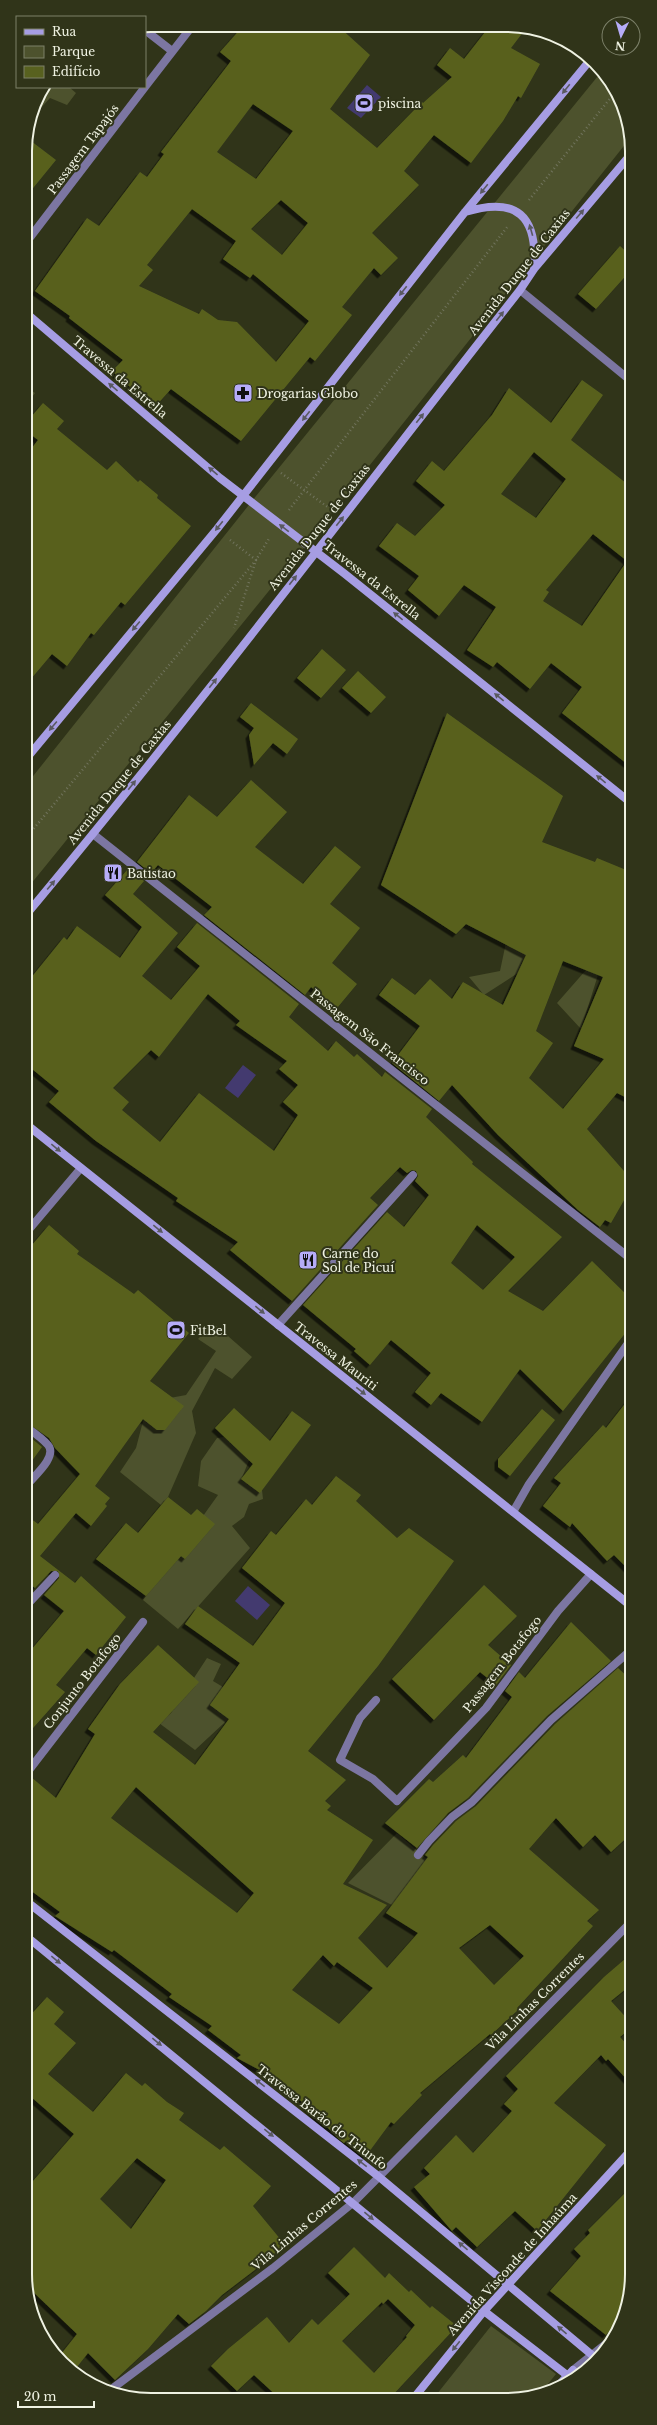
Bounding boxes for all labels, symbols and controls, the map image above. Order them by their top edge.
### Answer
legend [16,16,146,88]
north arrow [601,16,641,56]
text: Rua [52,24,76,39]
text: N [614,38,626,53]
text: Parque [52,44,95,59]
text: Edifício [52,64,100,79]
one-way arrow [562,83,571,94]
sports icon: piscina [353,92,375,114]
place label: piscina [378,96,421,111]
street label: Passagem Tapajós [44,101,122,197]
one-way arrow [479,184,488,195]
street label: Avenida Duque de Caxias [464,206,573,339]
one-way arrow [576,209,585,219]
one-way arrow [528,224,534,236]
one-way arrow [399,286,408,297]
one-way arrow [496,310,504,321]
street label: Travessa da Estrella [69,333,171,421]
pharmacy icon: Drogarias Globo [232,382,254,404]
one-way arrow [108,383,119,392]
place label: Drogarias Globo [257,386,358,401]
one-way arrow [302,410,310,421]
one-way arrow [415,413,424,424]
street label: Avenida Duque de Caxias [264,461,373,594]
one-way arrow [207,467,218,476]
one-way arrow [335,515,344,526]
one-way arrow [214,521,223,532]
one-way arrow [279,524,289,532]
street label: Travessa da Estrella [320,537,424,623]
one-way arrow [289,574,297,585]
one-way arrow [393,612,404,620]
one-way arrow [131,621,140,632]
one-way arrow [209,677,217,688]
one-way arrow [494,693,505,702]
street label: Avenida Duque de Caxias [63,717,174,848]
one-way arrow [48,721,57,732]
one-way arrow [595,774,606,783]
one-way arrow [128,779,137,790]
restaurant icon: Batistao [102,862,124,884]
place label: Batistao [127,866,176,881]
one-way arrow [46,880,55,891]
street label: Passagem São Francisco [307,986,433,1088]
one-way arrow [51,1144,62,1153]
one-way arrow [152,1225,163,1234]
place label: Carne do Sol de Picuí [322,1246,395,1275]
restaurant icon: Carne do Sol de Picuí [297,1249,319,1271]
one-way arrow [254,1306,265,1315]
sports icon: FitBel [165,1319,187,1341]
street label: Travessa Mauriti [291,1319,381,1393]
place label: FitBel [190,1323,227,1338]
one-way arrow [356,1387,367,1396]
street label: Passagem Botafogo [460,1613,544,1715]
street label: Conjunto Botafogo [40,1630,124,1732]
street label: Vila Linhas Correntes [482,1949,587,2054]
one-way arrow [51,1956,62,1965]
one-way arrow [152,2038,162,2047]
street label: Travessa Barão do Triunfo [254,2061,390,2173]
one-way arrow [254,2079,265,2088]
one-way arrow [263,2129,274,2138]
one-way arrow [357,2159,368,2168]
street label: Vila Linhas Correntes [247,2177,360,2274]
street label: Avenida Visconde de Inhaúma [443,2189,580,2339]
one-way arrow [364,2211,375,2220]
one-way arrow [457,2242,468,2250]
one-way arrow [557,2325,568,2334]
one-way arrow [451,2340,460,2351]
scale bar [18,2383,94,2409]
text: 20 m [24,2389,56,2404]

